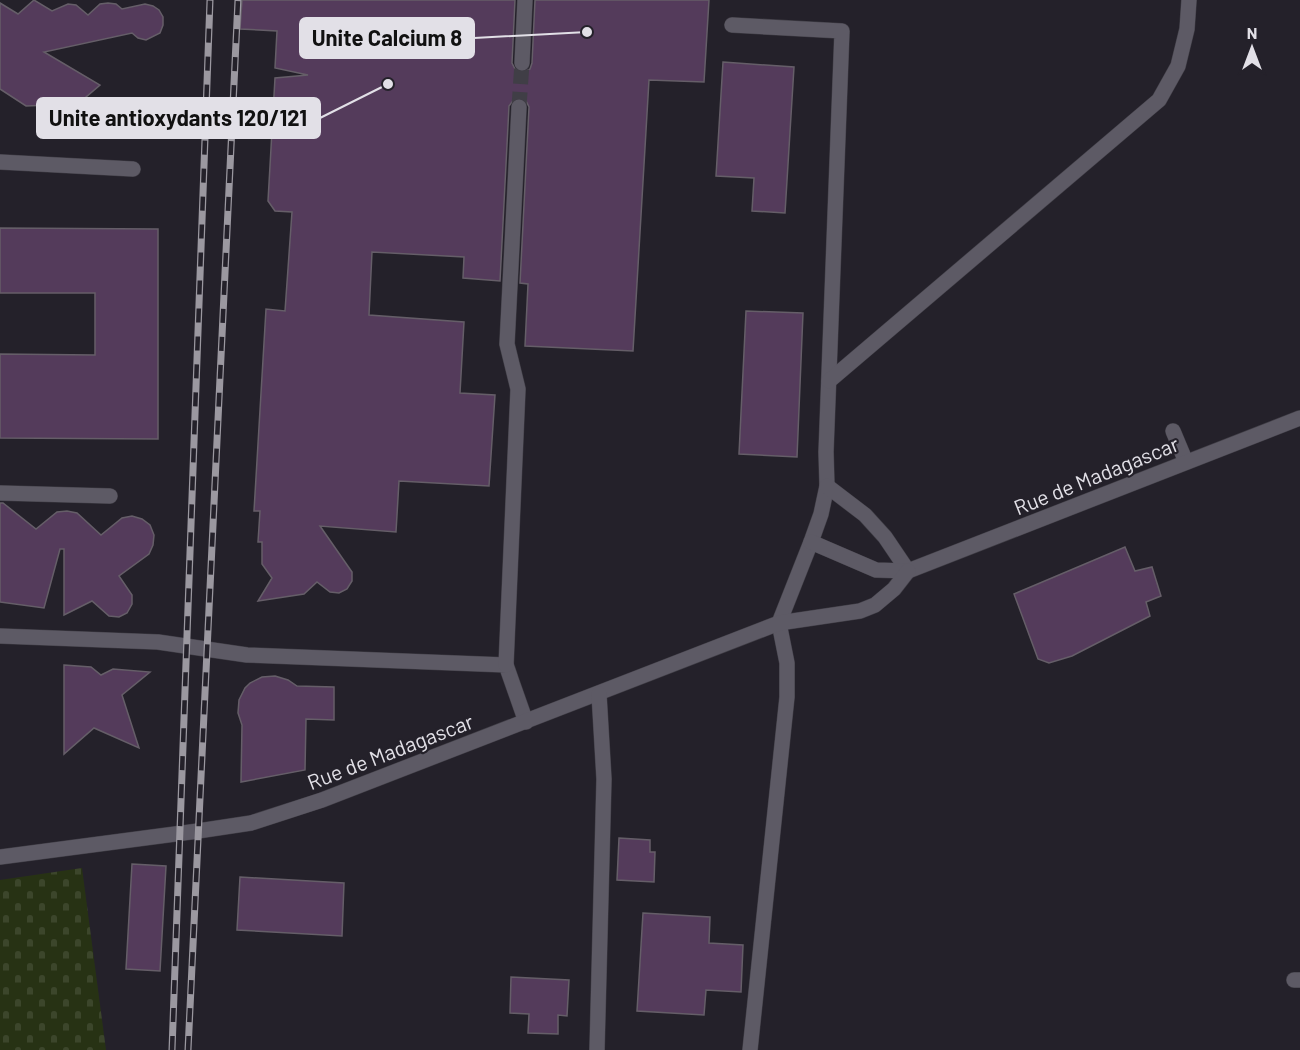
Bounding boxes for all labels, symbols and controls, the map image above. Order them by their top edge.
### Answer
callout: Unite Calcium 8 [300,18,474,58]
north arrow [1222,18,1282,78]
text: N [1247,23,1257,42]
text: Unite Calcium 8 [312,24,462,50]
callout: Unite antioxydants 120/121 [37,98,320,138]
text: Unite antioxydants 120/121 [49,104,307,130]
street label: Rue de Madagascar [1010,430,1182,519]
street label: Rue de Madagascar [304,708,477,794]

